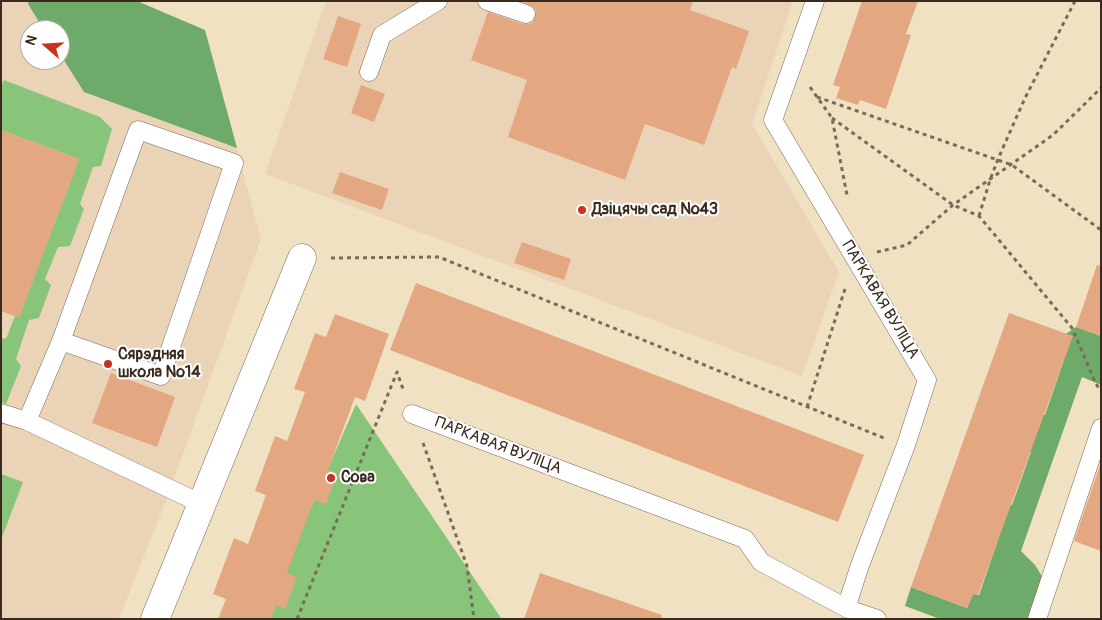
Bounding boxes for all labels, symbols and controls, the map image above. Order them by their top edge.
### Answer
north arrow [20,20,70,70]
text: N [22,33,41,48]
place label: Дзіцячы сад №43 [592,200,718,220]
marker: Дзіцячы сад №43 [576,204,588,216]
street label: ПАРКАВАЯ ВУЛІЦА [837,238,923,362]
place label: Сярэдняя школа №14 [118,345,200,383]
marker: Сярэдняя школа №14 [102,358,114,370]
street label: ПАРКАВАЯ ВУЛІЦА [432,413,564,479]
place label: Сова [341,468,375,488]
marker: Сова [325,472,337,484]

